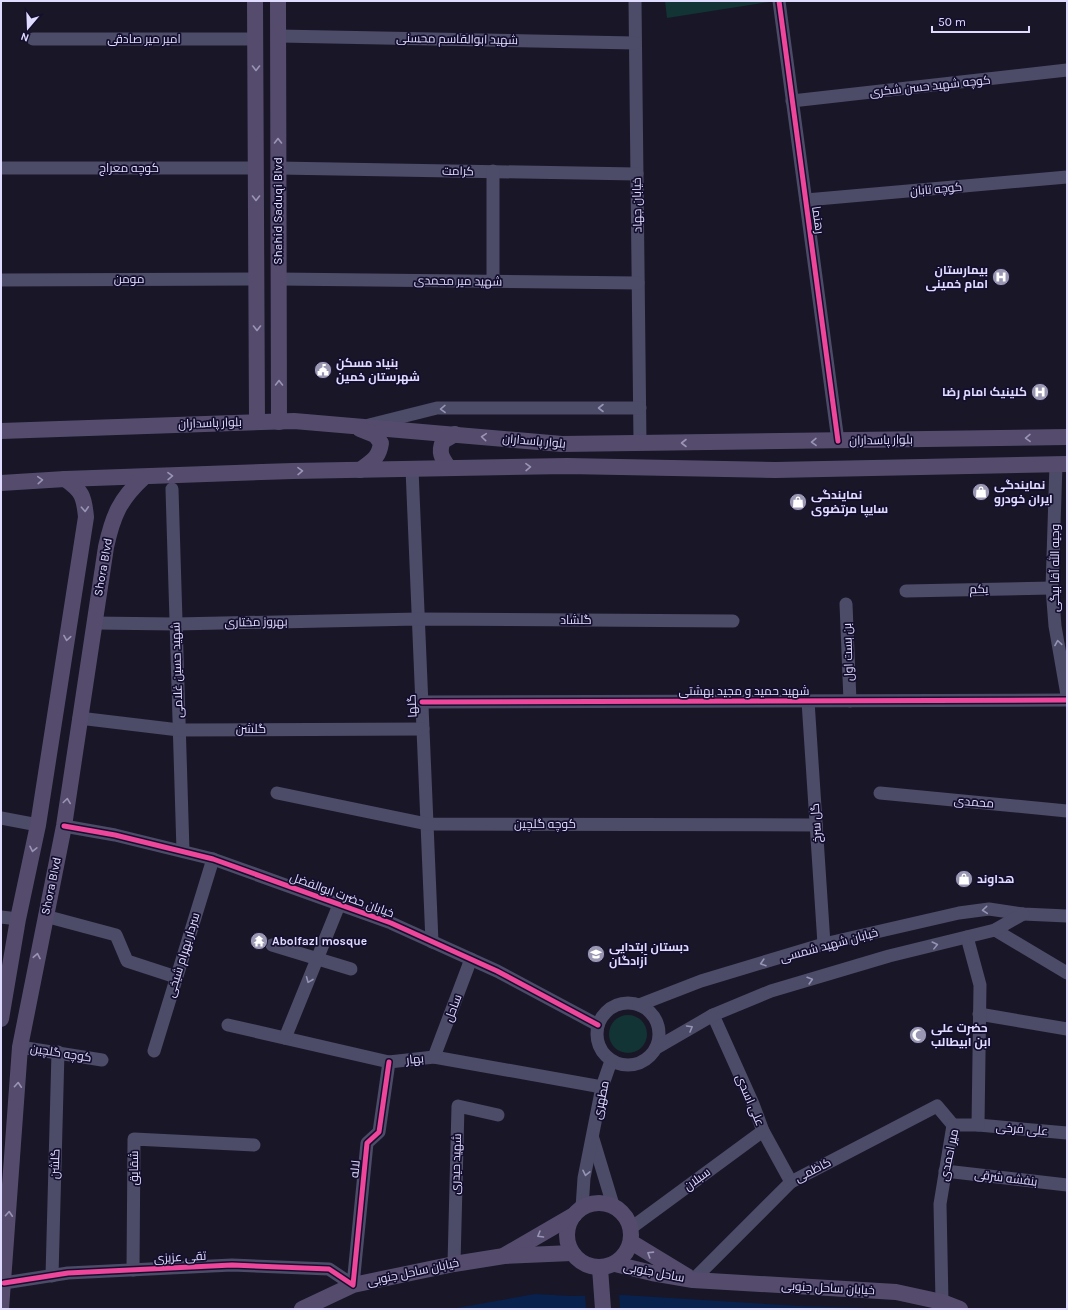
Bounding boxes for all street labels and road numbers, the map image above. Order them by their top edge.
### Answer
street label: شهید ابوالقاسم محسنی [396,31,518,48]
street label: امیر میر صادقی [107,32,181,46]
street label: کوچه شهید حسن شکری [869,73,991,101]
street label: Shahid Saduqi Blvd [271,157,285,265]
street label: کوچه معراج [99,161,159,177]
street label: کرامت [442,164,474,178]
street label: خیابان جهاد [630,177,644,233]
street label: کوچه تابان [909,180,963,200]
street label: رهنما [809,205,827,235]
street label: مومن [114,272,144,286]
street label: شهید میر محمدی [414,273,502,289]
street label: بلوار پاسداران [178,415,242,433]
street label: بلوار پاسداران [501,431,566,453]
street label: بلوار پاسداران [849,432,913,450]
street label: وجیه الله آقا بیگی [1047,524,1062,612]
street label: Shora Blvd [91,537,115,597]
street label: یکم [969,582,989,597]
street label: گلشاد [560,613,592,627]
street label: بهروز مختاری [224,614,288,630]
street label: شهید حسین غلامی [168,622,186,718]
street label: بن بست اول [840,623,856,681]
street label: شهید حمید و مجید بهشتی [679,684,810,698]
street label: گلها [405,694,419,718]
street label: گلشن [236,722,266,736]
street label: محمدی [953,793,995,811]
street label: گل سرخ [808,803,825,843]
street label: کوچه گلچین [514,817,576,833]
street label: Shora Blvd [38,856,64,916]
street label: خیابان حضرت ابوالفضل [288,870,396,920]
street label: سردار بهرام شیخی [163,911,204,999]
street label: خیابان شهید شمسی [778,925,880,965]
street label: ساحل [441,992,465,1024]
street label: کوچه گلچین [29,1041,93,1067]
street label: بهار [404,1051,425,1067]
street label: علی اسدی [733,1072,767,1128]
street label: مطهری [590,1079,612,1121]
street label: علی فرخی [995,1120,1049,1138]
street label: میر احمدی [937,1128,961,1182]
street label: شهید حیدری [448,1133,464,1195]
street label: گلشن [47,1149,63,1179]
street label: شقایق [127,1150,141,1186]
street label: کاظمی [793,1155,833,1185]
street label: لاله [347,1159,363,1179]
street label: سبلان [681,1165,713,1193]
street label: بنفشه شرقی [974,1167,1038,1189]
street label: تقی عزیزی [153,1249,207,1265]
street label: خیابان ساحل جنوبی [366,1255,460,1289]
street label: ساحل جنوبی [622,1259,686,1285]
street label: خیابان ساحل جنوبی [781,1279,875,1297]

